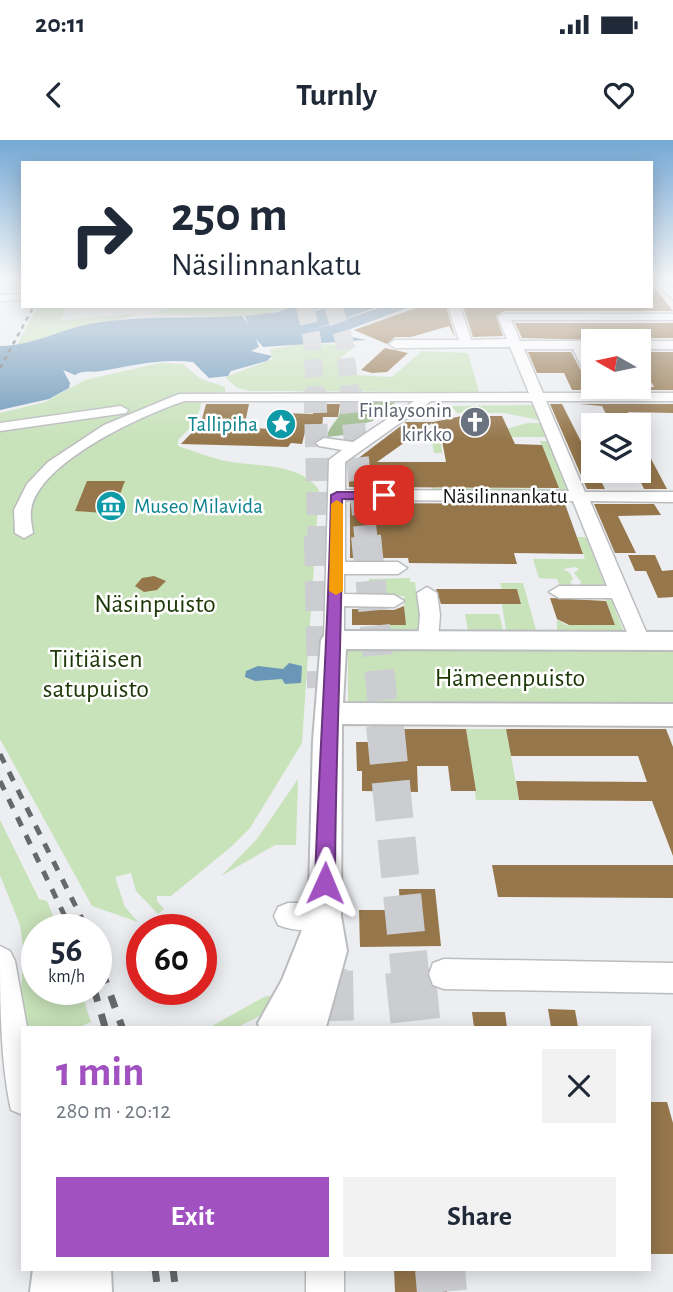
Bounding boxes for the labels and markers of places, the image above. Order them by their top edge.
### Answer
place label: Finlaysonin kirkko [359,400,452,445]
church icon: Finlaysonin kirkko [458,405,492,439]
place icon: Tallipiha [264,407,298,441]
place label: Tallipiha [188,414,258,435]
pin [354,465,414,525]
museum icon: Museo Milavida [94,489,128,523]
place label: Museo Milavida [134,496,263,517]

